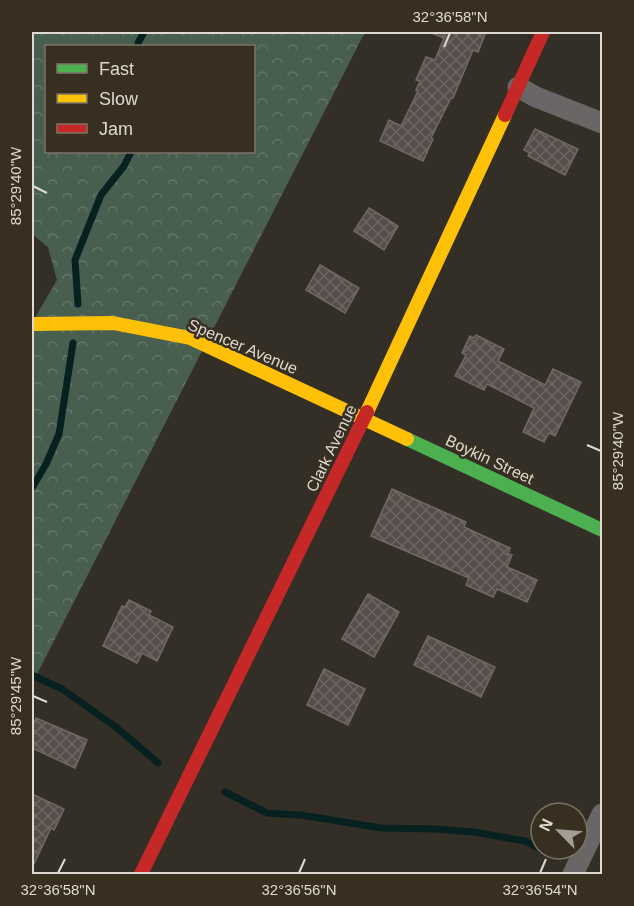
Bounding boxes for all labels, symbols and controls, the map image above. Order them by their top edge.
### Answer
text: 32°36'58"N [412,8,488,25]
legend [45,45,255,153]
text: Fast [99,59,134,79]
text: Slow [99,89,139,109]
text: Jam [99,119,133,139]
text: 85°29'40"W [7,146,24,225]
street label: Spencer Avenue [186,316,300,377]
street label: Clark Avenue [303,402,360,495]
text: 85°29'40"W [609,411,626,490]
street label: Boykin Street [443,432,537,487]
text: 85°29'45"W [7,656,24,735]
north arrow [529,801,589,861]
text: N [536,816,556,834]
text: 32°36'58"N [20,881,96,898]
text: 32°36'56"N [261,881,337,898]
text: 32°36'54"N [502,881,578,898]

